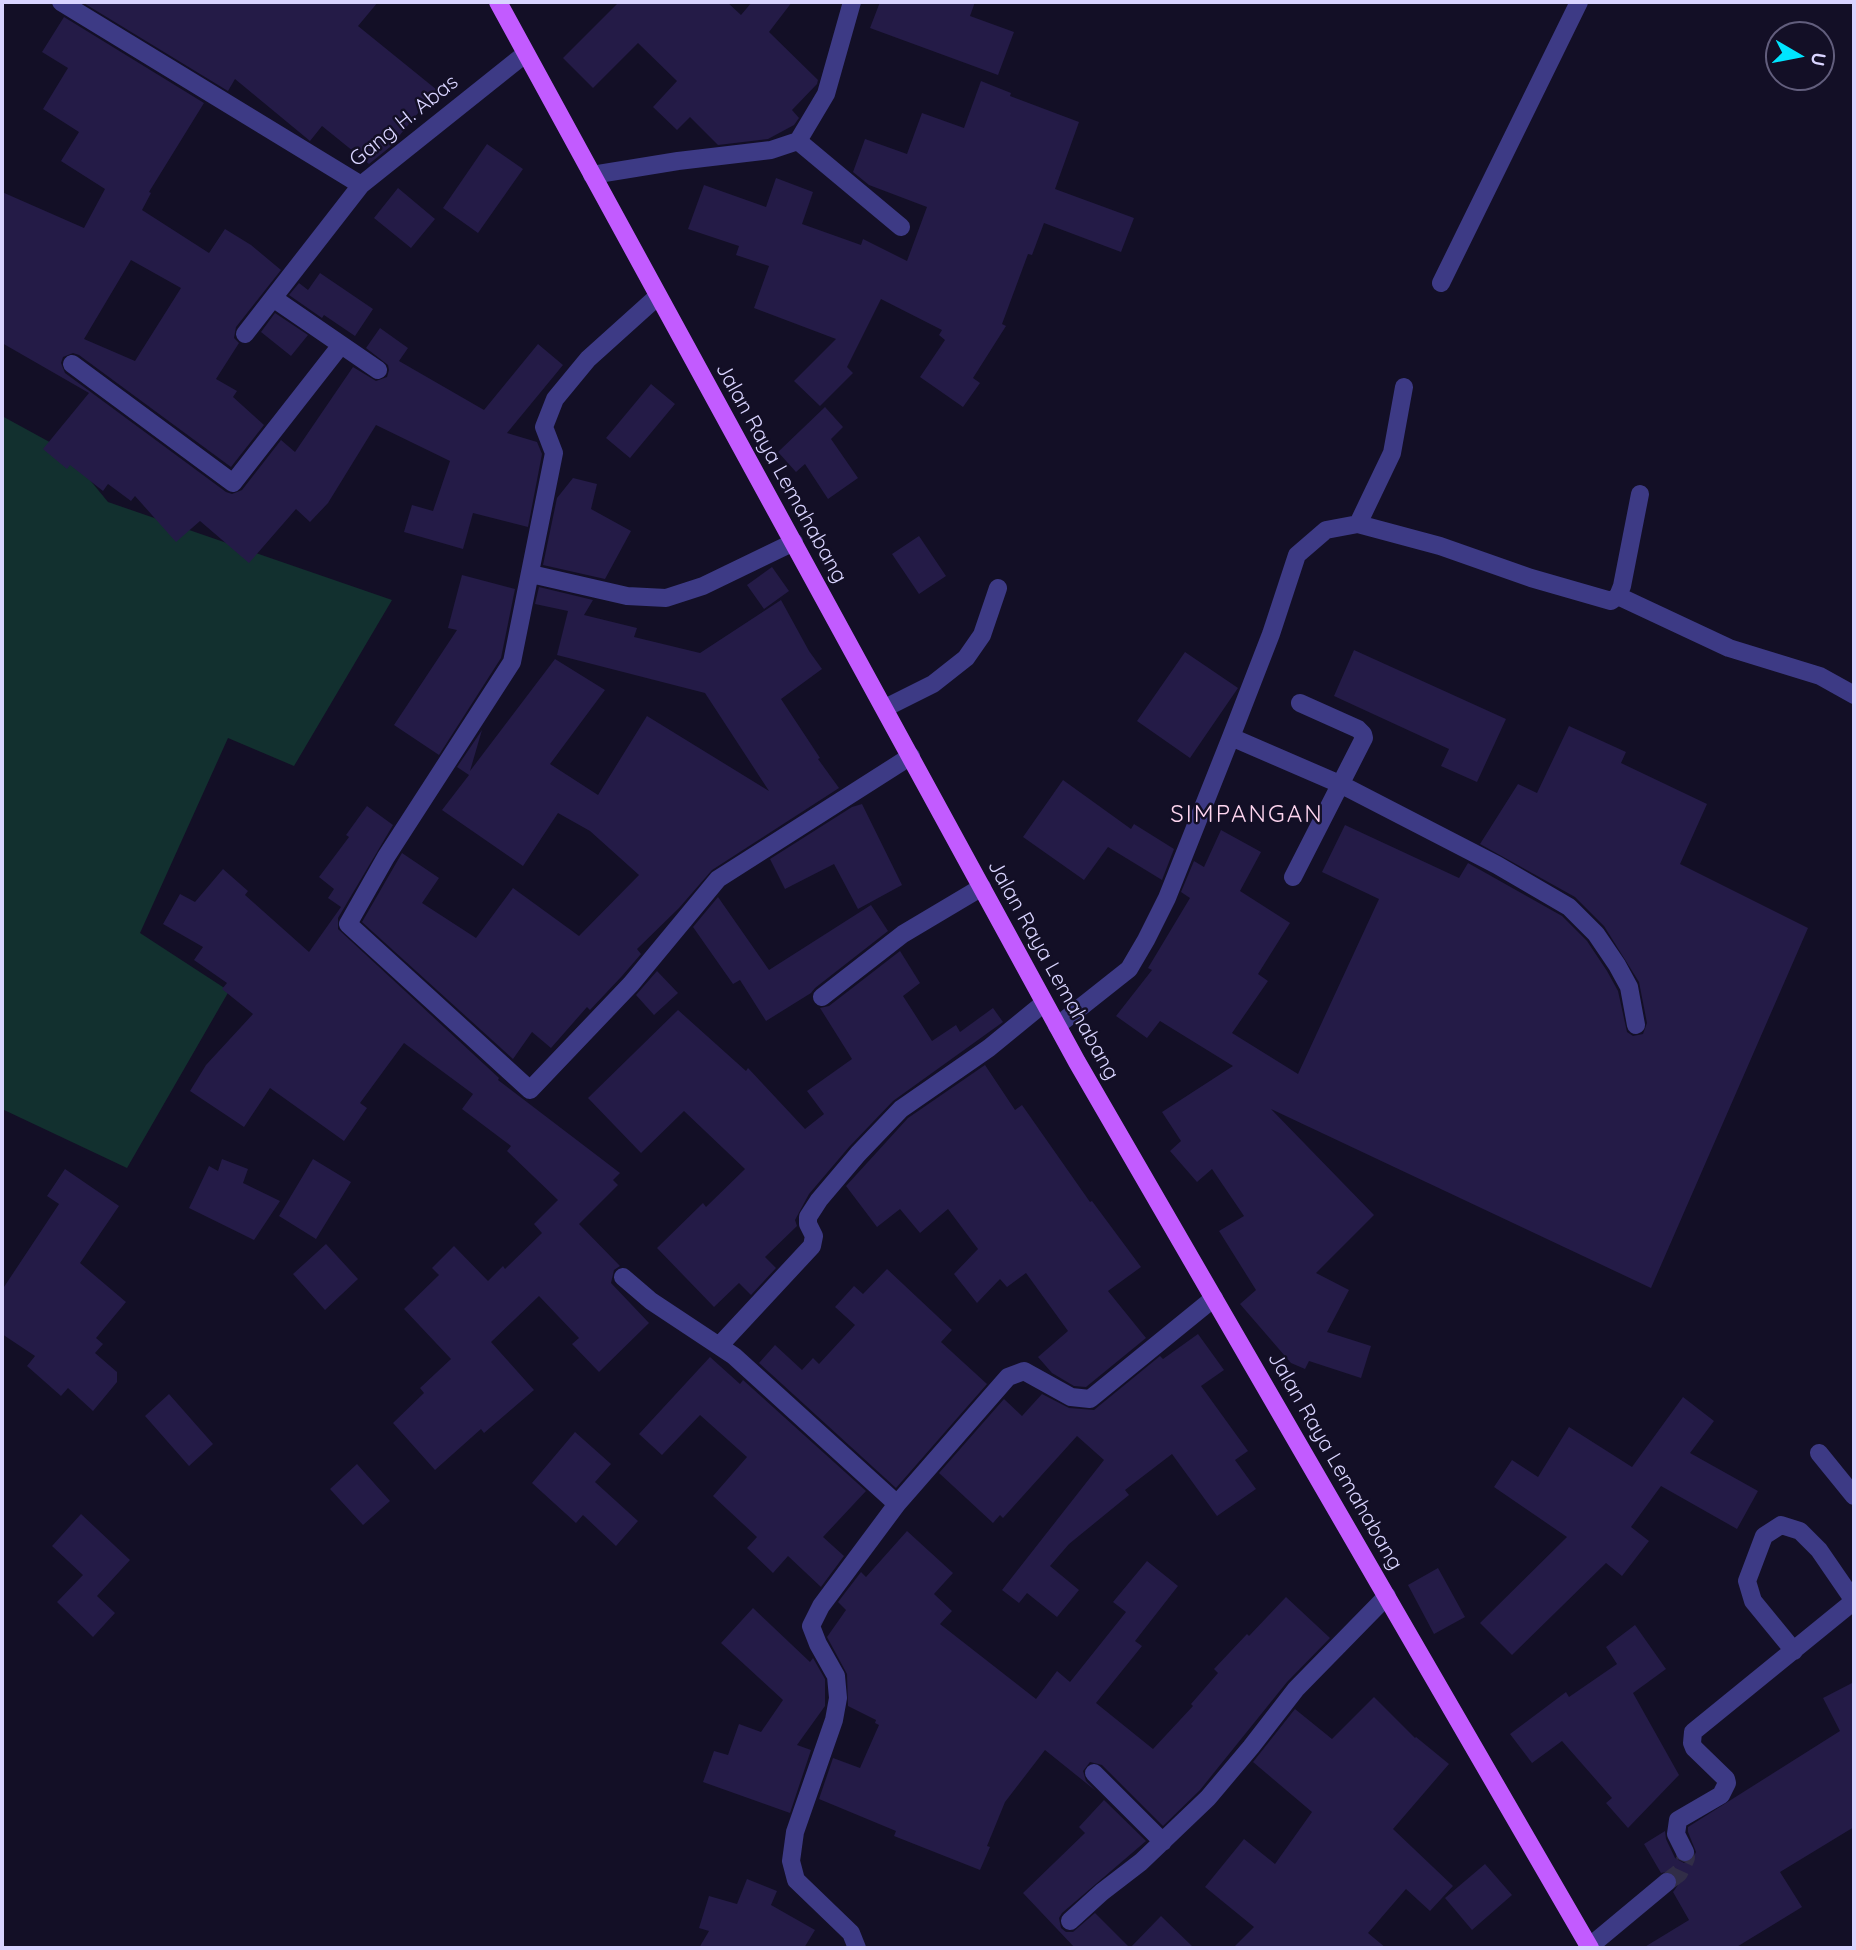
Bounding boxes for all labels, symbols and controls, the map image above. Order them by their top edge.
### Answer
north arrow [1765,21,1835,91]
text: U [1806,51,1832,68]
street label: Gang H. Abas [345,70,463,172]
street label: Jalan Raya Lemahabang [710,359,852,587]
district label: SIMPANGAN [1171,801,1323,829]
street label: Jalan Raya Lemahabang [982,856,1124,1084]
street label: Jalan Raya Lemahabang [1262,1347,1408,1575]

